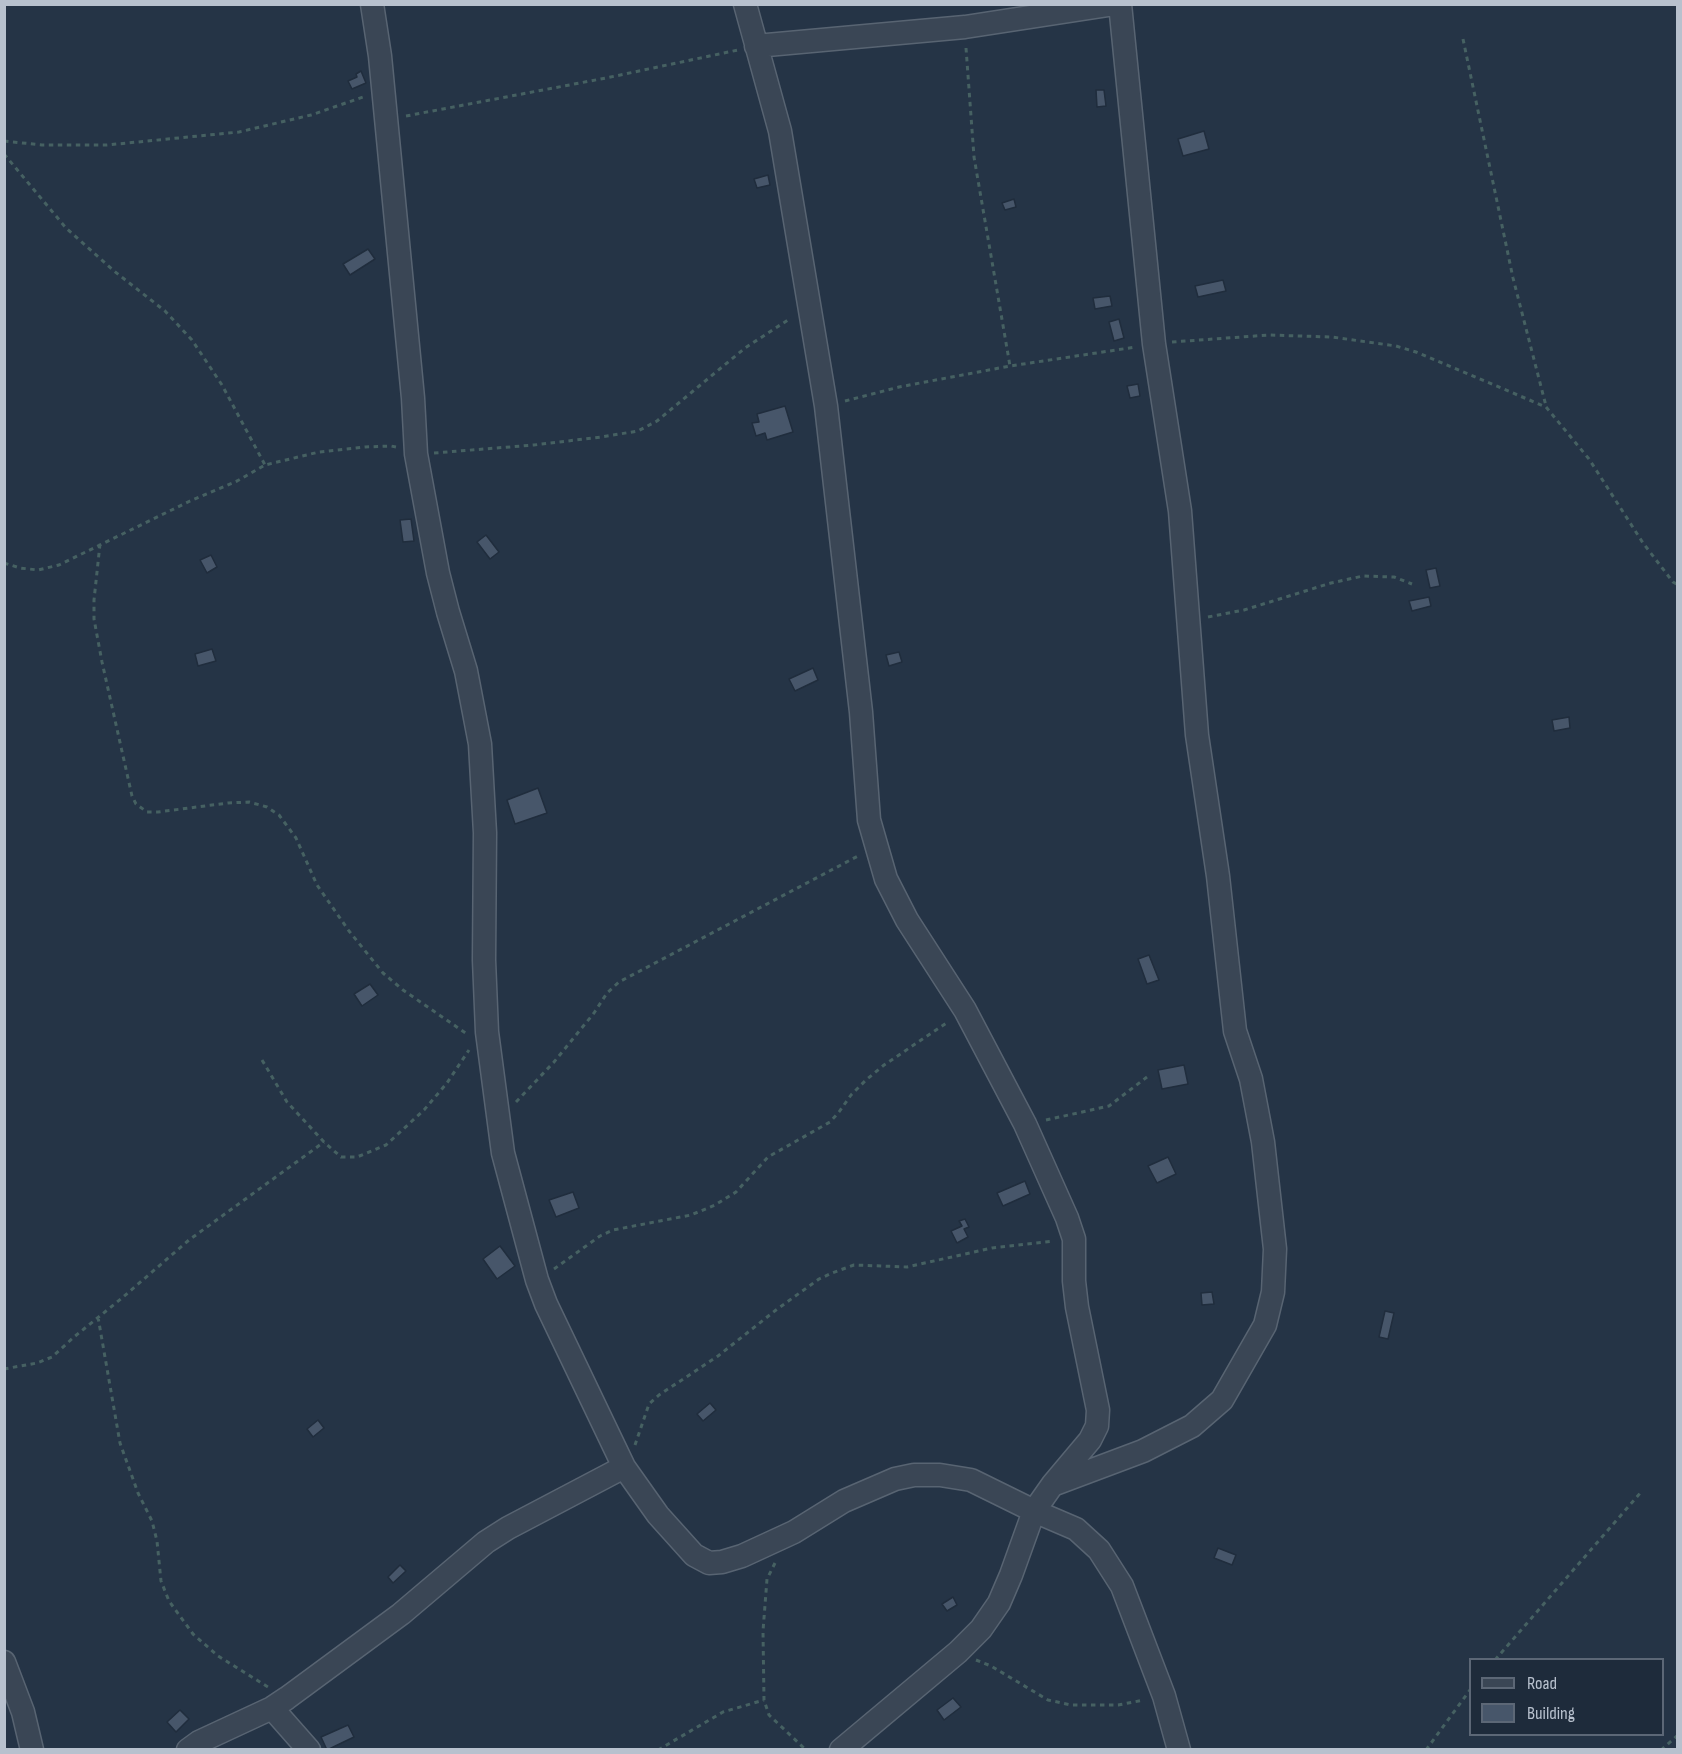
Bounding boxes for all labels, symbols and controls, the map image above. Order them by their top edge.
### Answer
legend [1469,1658,1664,1736]
text: Road [1527,1673,1557,1694]
text: Building [1527,1703,1575,1724]

